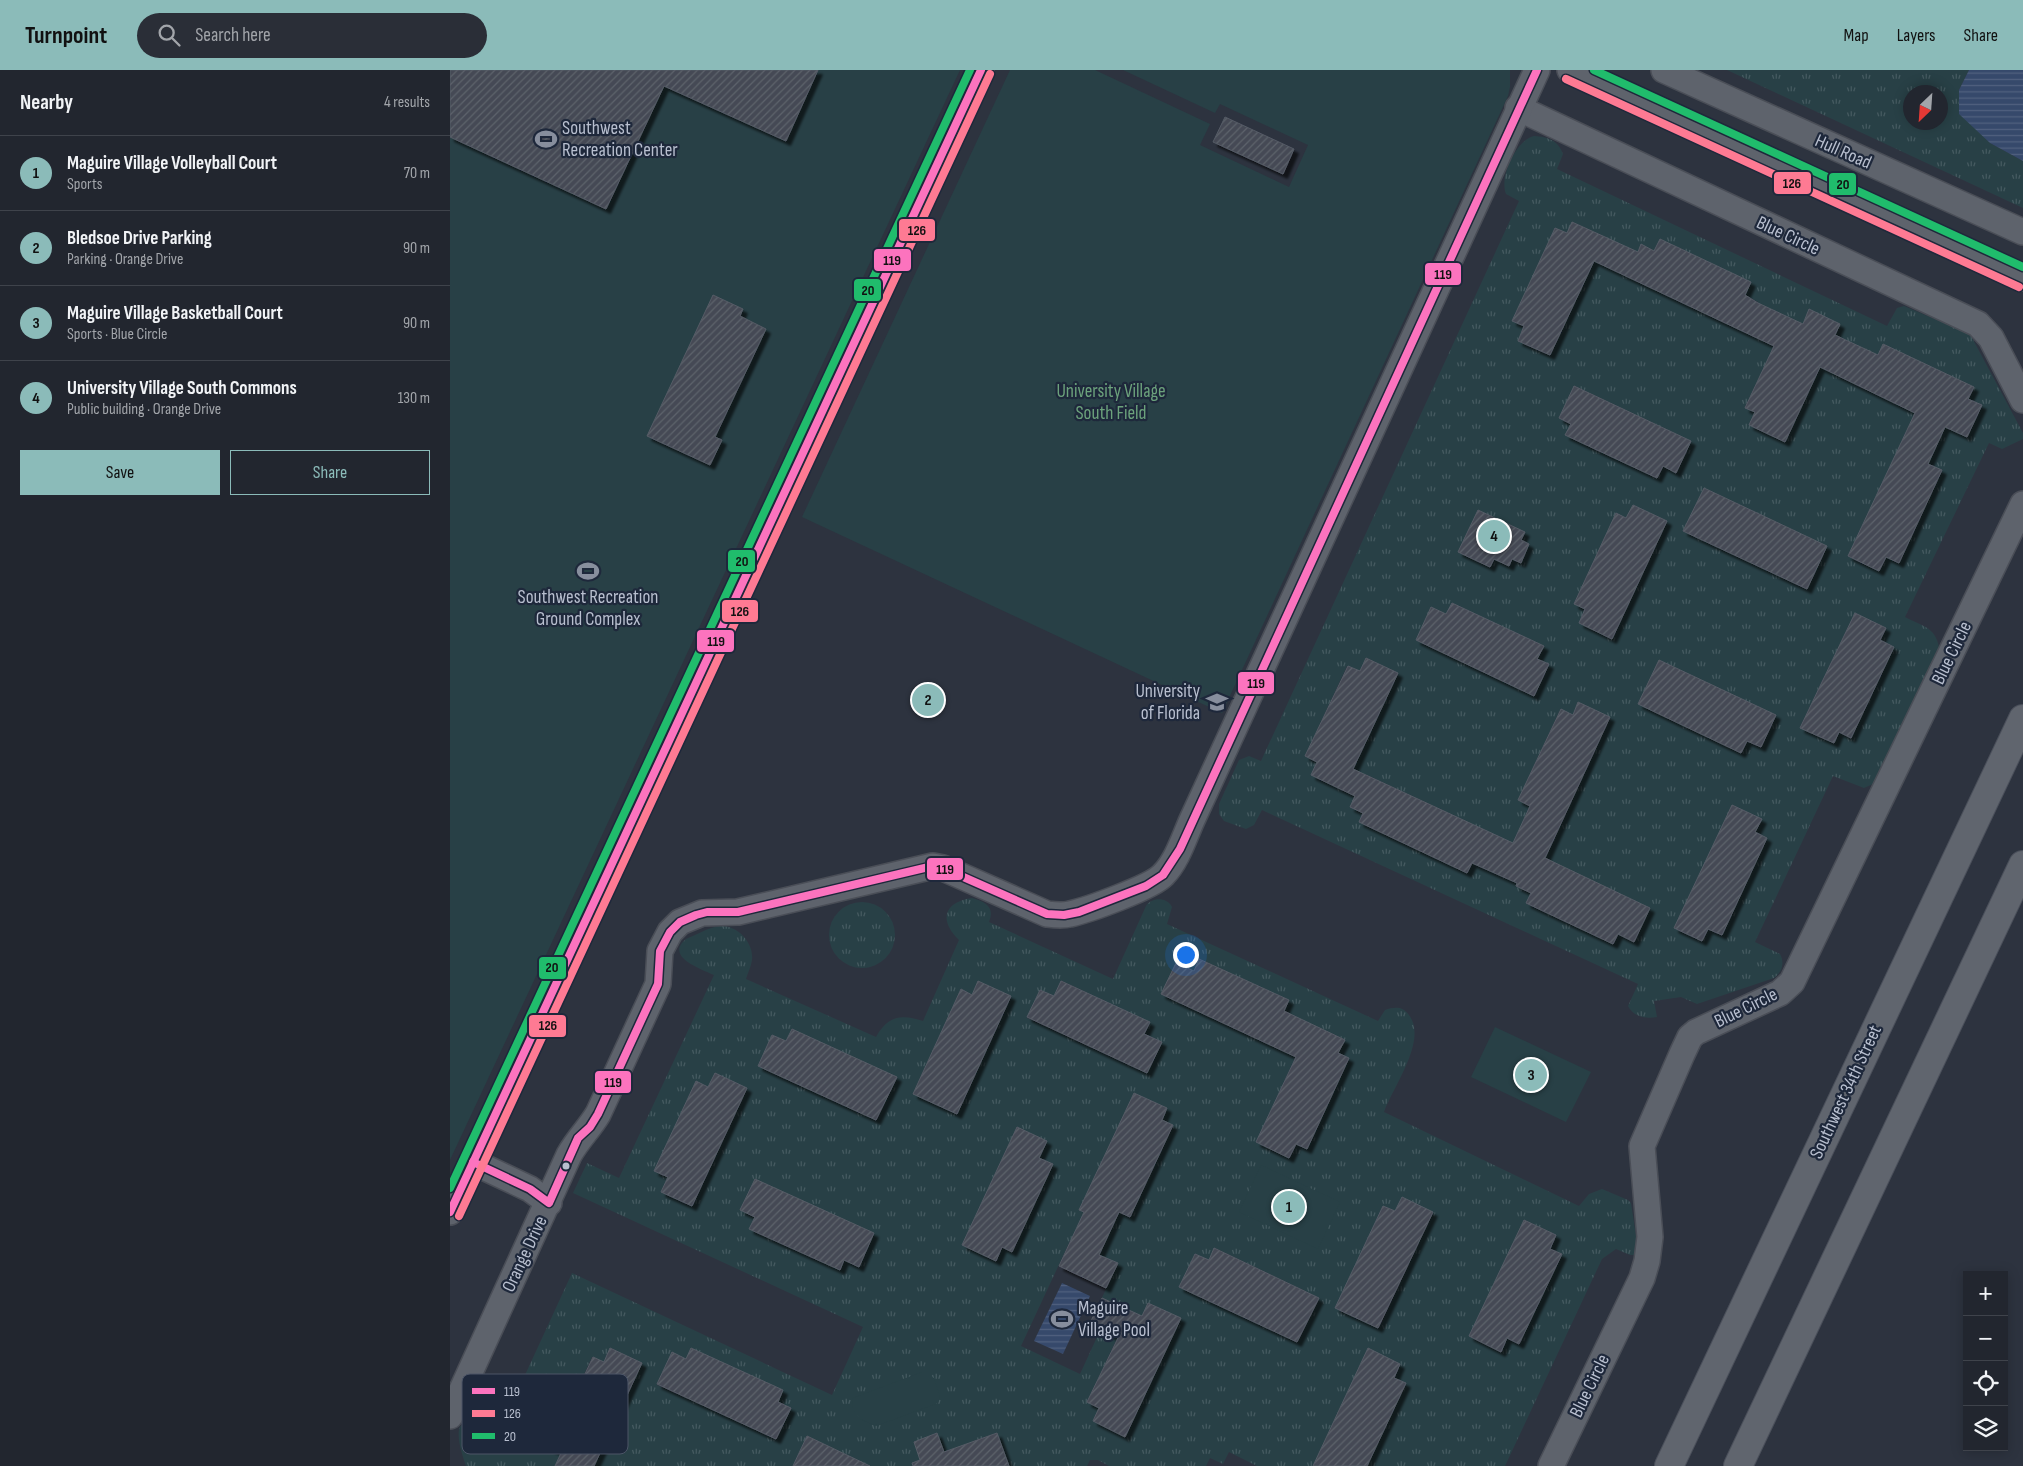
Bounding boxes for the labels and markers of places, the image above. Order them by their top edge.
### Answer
place label: Southwest Recreation Center [562,117,678,162]
sports icon: Southwest Recreation Center [533,126,559,152]
pin: 4 [1478,517,1510,555]
sports icon: Southwest Recreation Ground Complex [575,558,601,584]
place label: Southwest Recreation Ground Complex [518,586,658,631]
place label: University of Florida [1135,680,1201,725]
pin: 2 [912,681,944,719]
school or university icon: University of Florida [1204,689,1230,715]
pin: 3 [1515,1056,1547,1094]
unlabelled marker [561,1161,571,1171]
pin: 1 [1273,1188,1305,1226]
place label: Maguire Village Pool [1078,1297,1150,1342]
sports icon: Maguire Village Pool [1049,1306,1075,1332]

